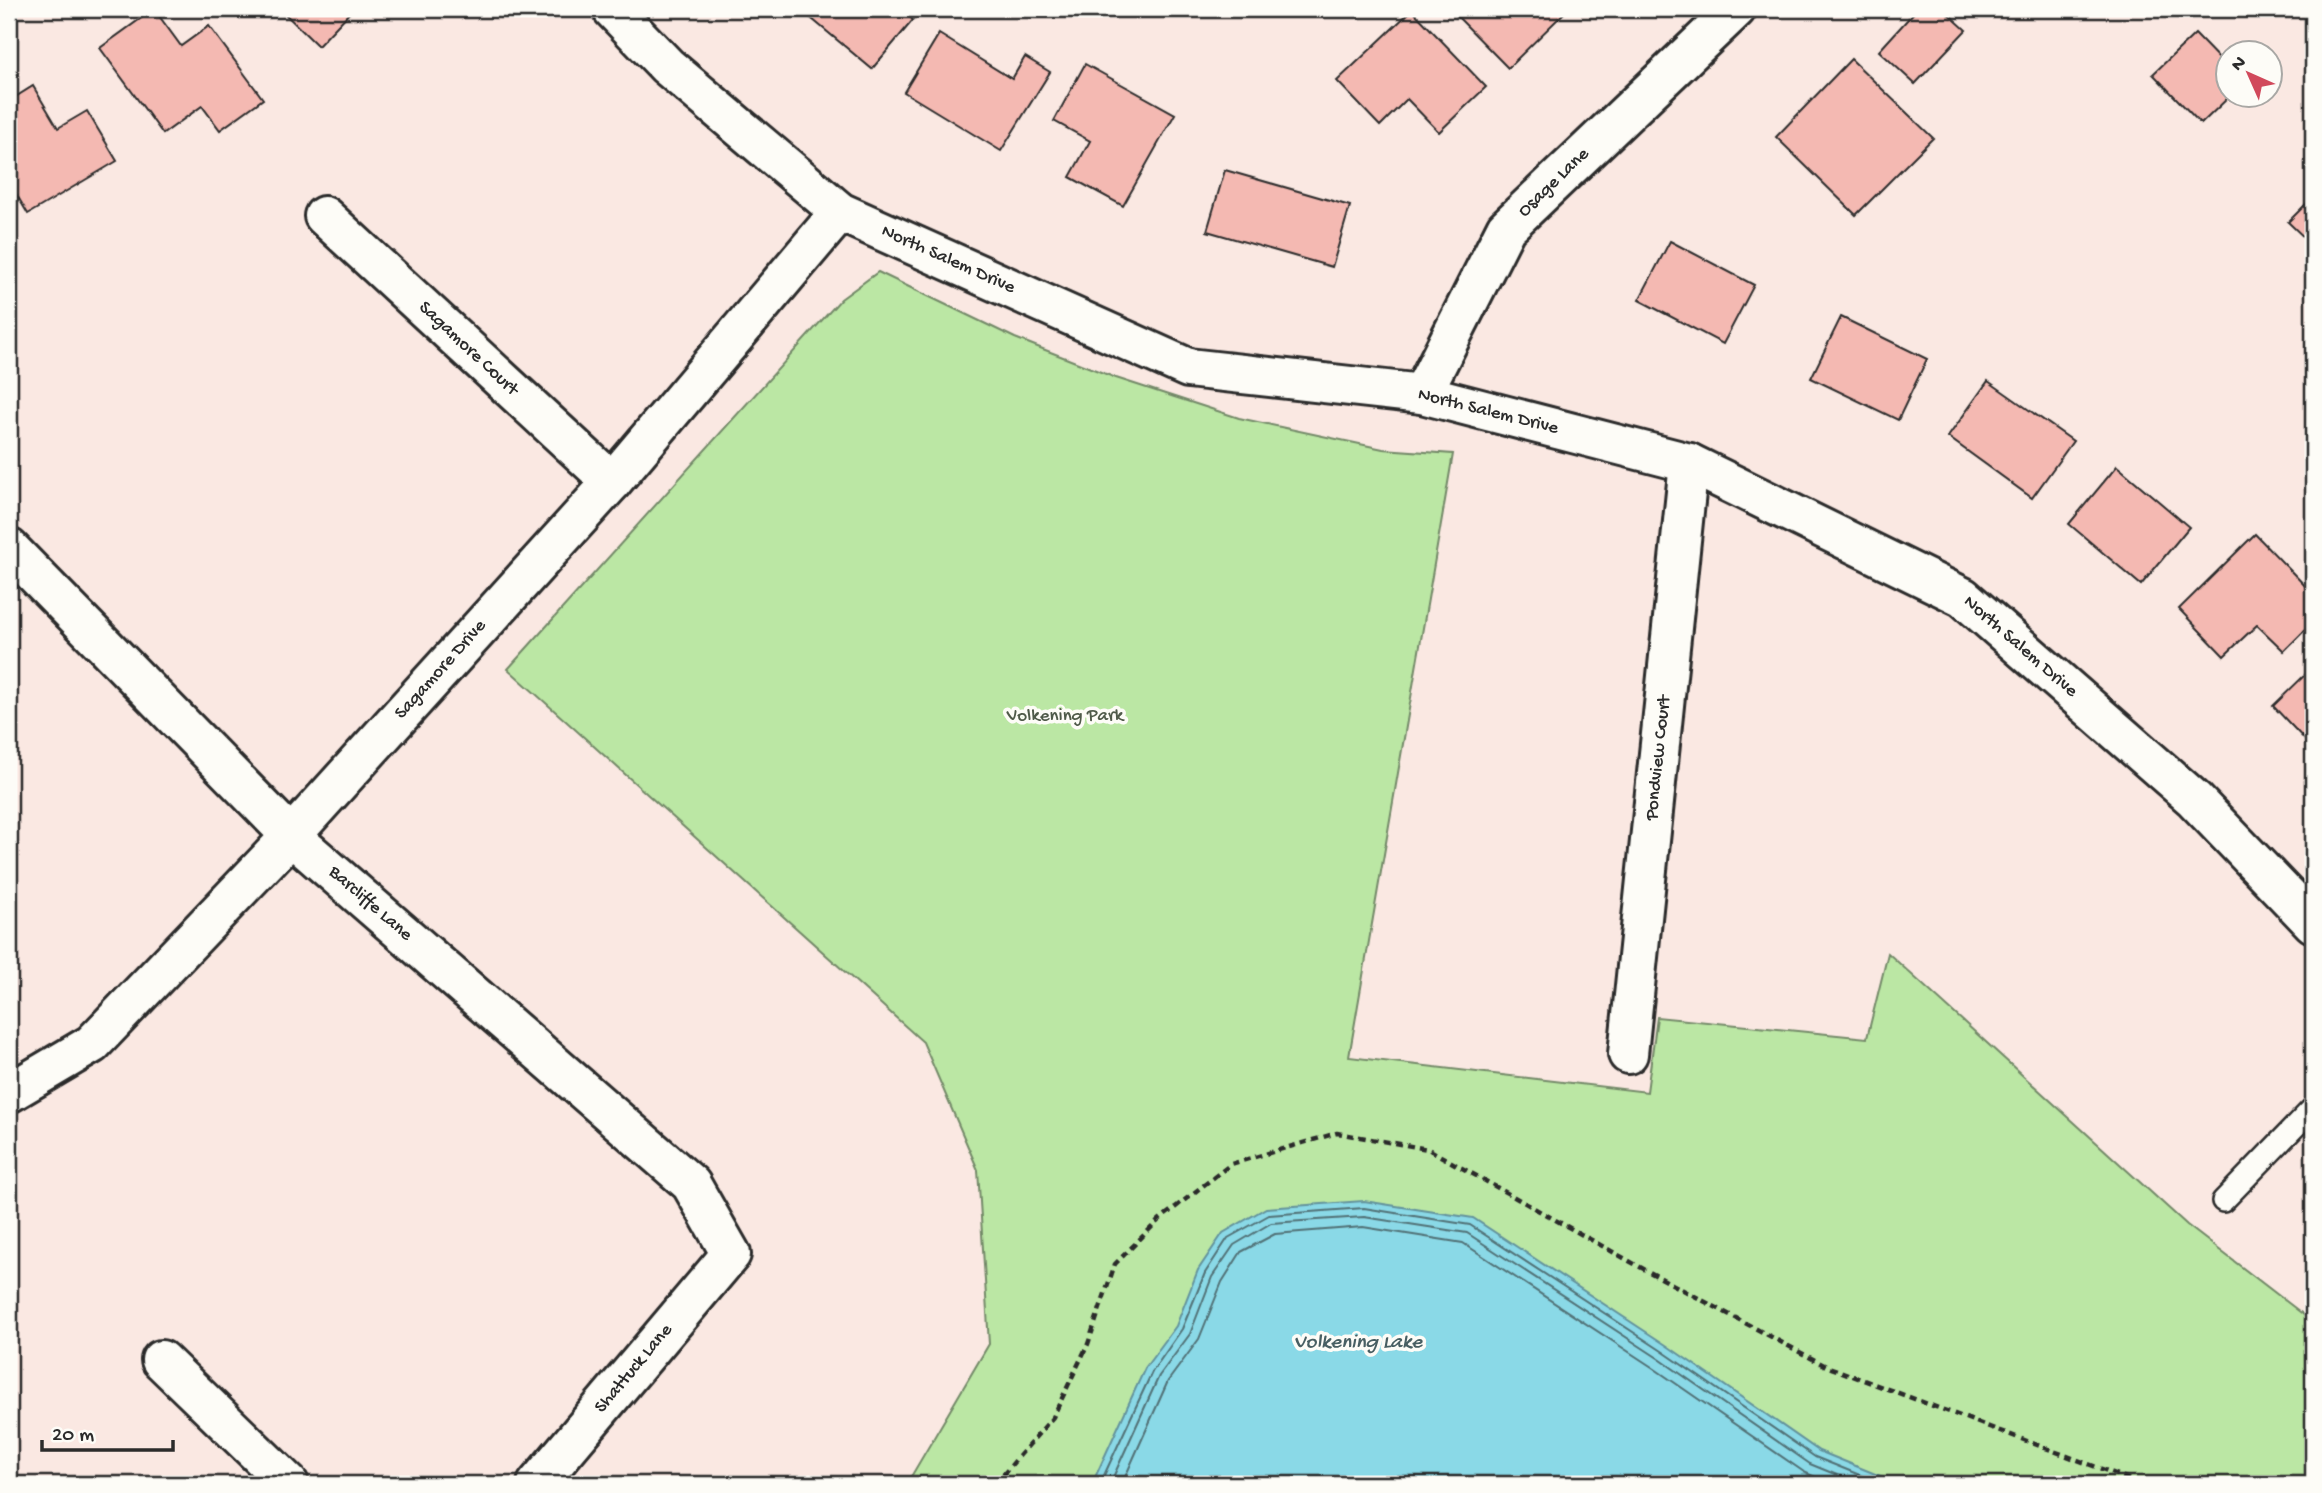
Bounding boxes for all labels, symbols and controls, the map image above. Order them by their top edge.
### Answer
north arrow [2214,38,2284,108]
text: N [2227,52,2252,77]
street label: Osage Lane [1513,143,1595,223]
street label: North Salem Drive [877,220,1019,300]
street label: Sagamore Court [413,297,525,403]
street label: North Salem Drive [1415,383,1561,441]
street label: North Salem Drive [1958,591,2082,703]
street label: Sagamore Drive [390,615,492,725]
street label: Pondview Court [1641,692,1677,823]
park label: Volkening Park [1006,705,1125,728]
street label: Barcliffe Lane [322,861,417,947]
street label: Shattuck Lane [590,1319,678,1418]
water label: Volkening Lake [1294,1331,1423,1356]
scale bar [42,1409,173,1453]
text: 20 m [52,1424,94,1449]

